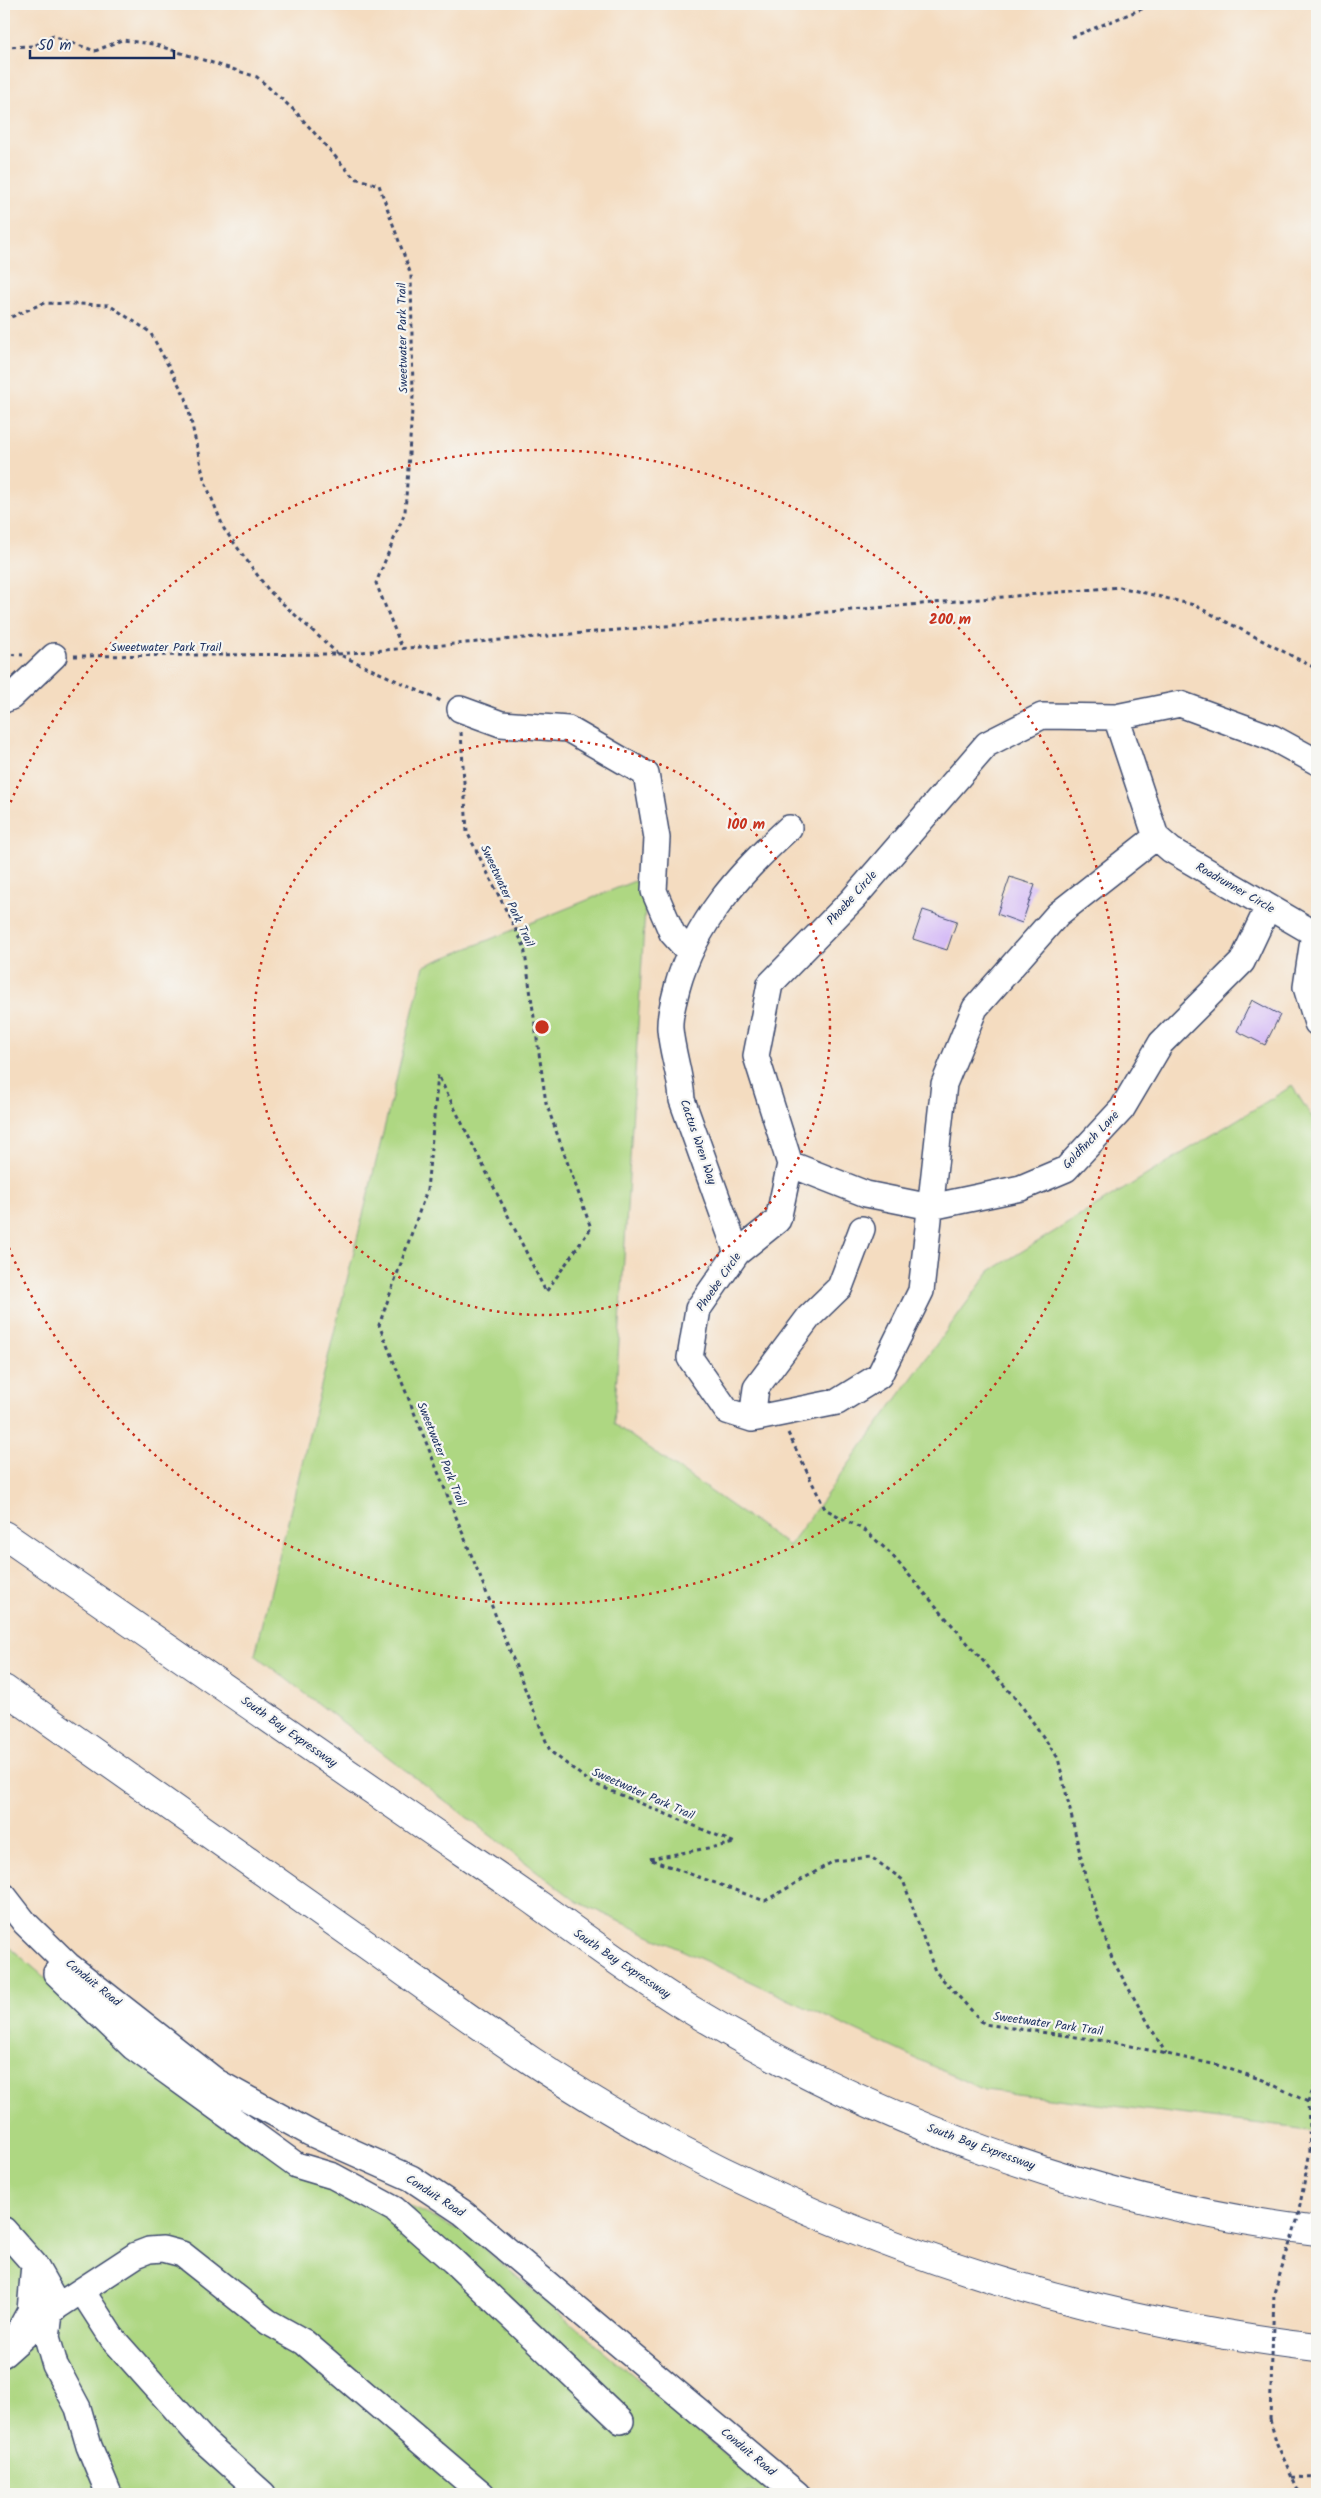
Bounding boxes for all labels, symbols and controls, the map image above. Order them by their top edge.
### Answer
scale bar [30,28,174,60]
text: 50 m [38,34,72,58]
street label: Sweetwater Park Trail [393,282,413,394]
text: 200 m [929,608,971,632]
street label: Sweetwater Park Trail [111,638,221,657]
text: 100 m [727,813,765,837]
street label: Sweetwater Park Trail [475,842,539,950]
street label: Roadrunner Circle [1192,858,1279,919]
street label: Phoebe Circle [822,866,882,930]
centre of rings [533,1018,551,1036]
street label: Cactus Wren Way [675,1097,722,1188]
street label: Goldfinch Lane [1058,1106,1124,1174]
street label: Phoebe Circle [692,1248,747,1315]
street label: Sweetwater Park Trail [411,1399,471,1509]
street label: South Bay Expressway [237,1692,341,1773]
street label: Sweetwater Park Trail [589,1763,698,1825]
street label: South Bay Expressway [569,1924,675,2004]
street label: Conduit Road [61,1954,126,2012]
street label: Sweetwater Park Trail [992,2007,1104,2041]
street label: South Bay Expressway [924,2119,1038,2176]
street label: Conduit Road [402,2170,469,2223]
street label: Conduit Road [716,2423,781,2482]

